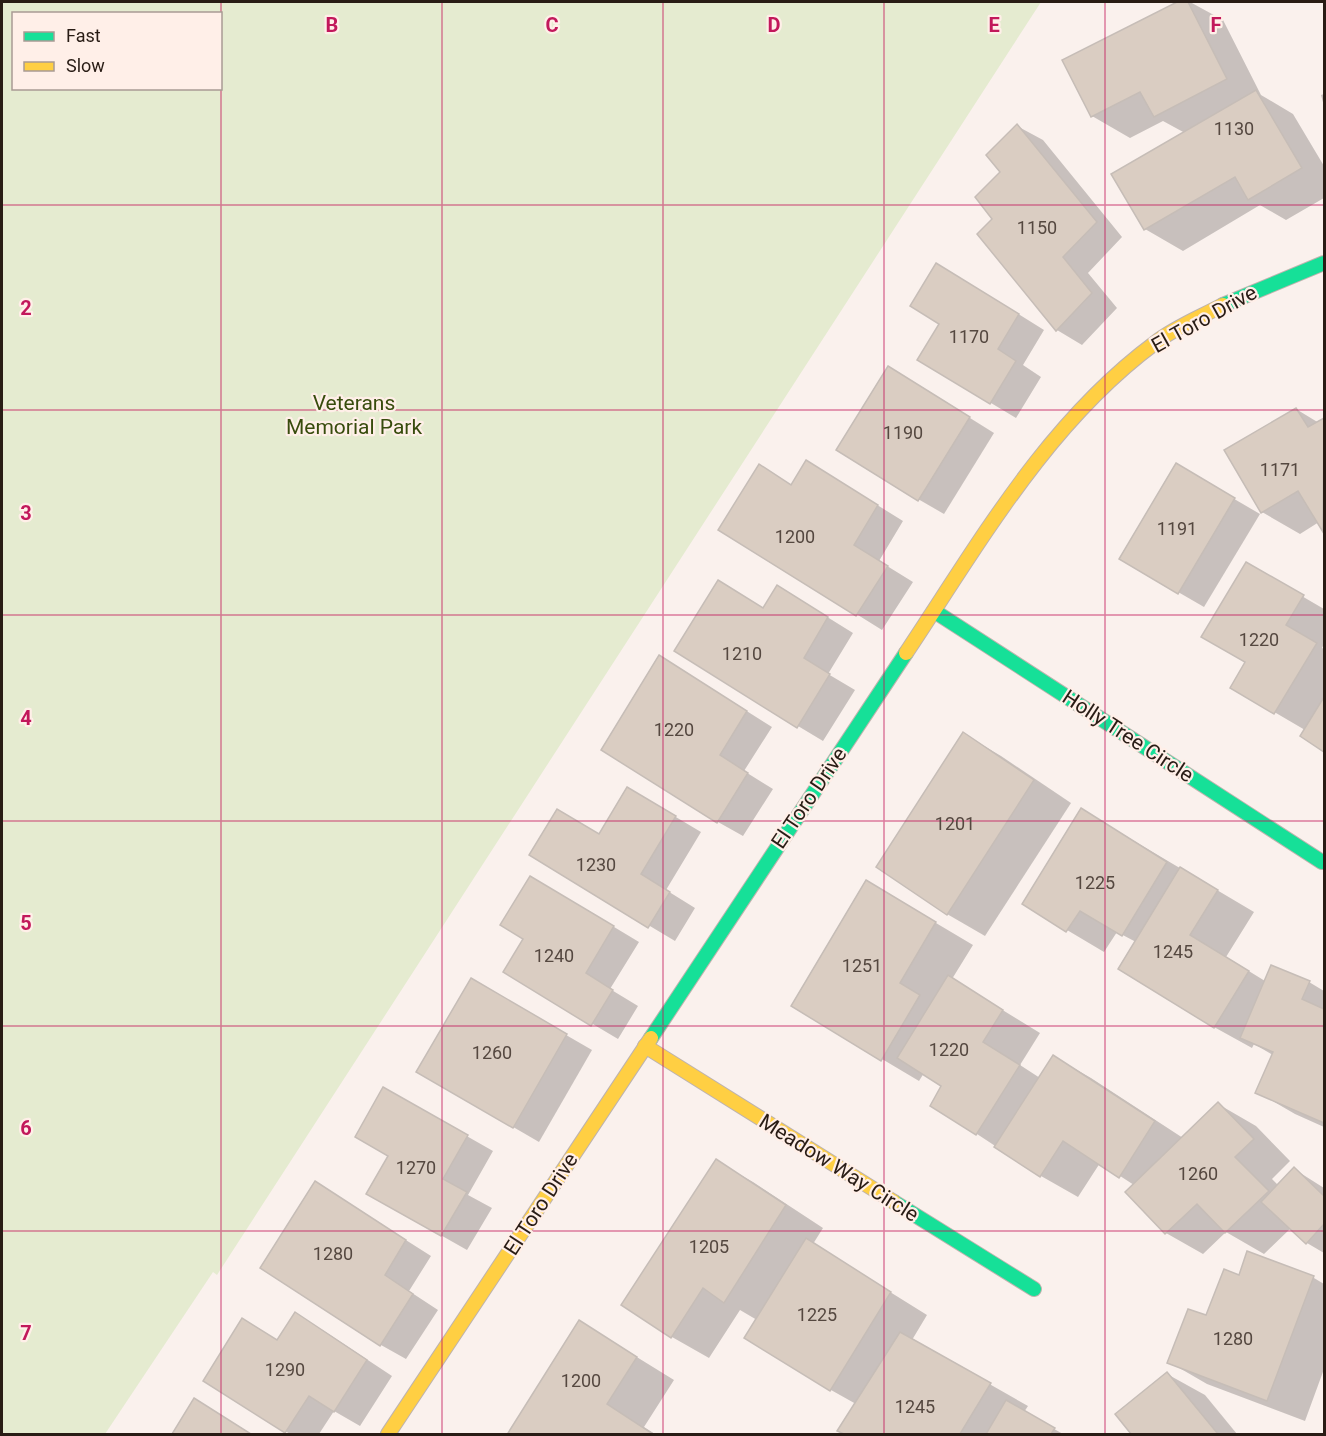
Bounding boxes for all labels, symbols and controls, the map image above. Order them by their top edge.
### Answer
legend [12,12,222,90]
text: B [326,13,338,37]
text: C [545,13,559,37]
text: D [768,13,781,37]
text: E [988,13,1000,37]
text: F [1211,13,1222,37]
text: Fast [66,25,101,46]
text: Slow [66,55,105,76]
house number: 1130 [1214,118,1254,139]
house number: 1150 [1017,217,1057,238]
street label: El Toro Drive [1147,280,1261,358]
text: 2 [20,296,32,320]
house number: 1170 [949,326,989,347]
park label: Veterans Memorial Park [286,391,422,439]
house number: 1190 [883,422,923,443]
house number: 1171 [1260,459,1300,480]
text: 3 [20,501,32,525]
house number: 1191 [1157,518,1197,539]
house number: 1200 [775,526,815,547]
house number: 1220 [1239,629,1279,650]
house number: 1210 [722,643,762,664]
street label: Holly Tree Circle [1058,685,1198,787]
text: 4 [20,706,32,730]
house number: 1220 [654,719,694,740]
street label: El Toro Drive [766,743,852,853]
house number: 1201 [935,813,975,834]
house number: 1230 [576,854,616,875]
house number: 1225 [1075,872,1115,893]
text: 5 [20,911,32,935]
house number: 1245 [1153,941,1193,962]
house number: 1240 [534,945,574,966]
house number: 1251 [842,955,882,976]
house number: 1220 [929,1039,969,1060]
house number: 1260 [472,1042,512,1063]
street label: Meadow Way Circle [755,1109,923,1227]
text: 6 [20,1116,32,1140]
street label: El Toro Drive [499,1149,583,1259]
house number: 1270 [396,1157,436,1178]
house number: 1260 [1178,1163,1218,1184]
house number: 1205 [689,1236,729,1257]
house number: 1280 [313,1243,353,1264]
house number: 1225 [797,1304,837,1325]
text: 7 [20,1321,32,1345]
house number: 1280 [1213,1328,1253,1349]
house number: 1290 [265,1359,305,1380]
house number: 1200 [561,1370,601,1391]
house number: 1245 [895,1396,935,1417]

